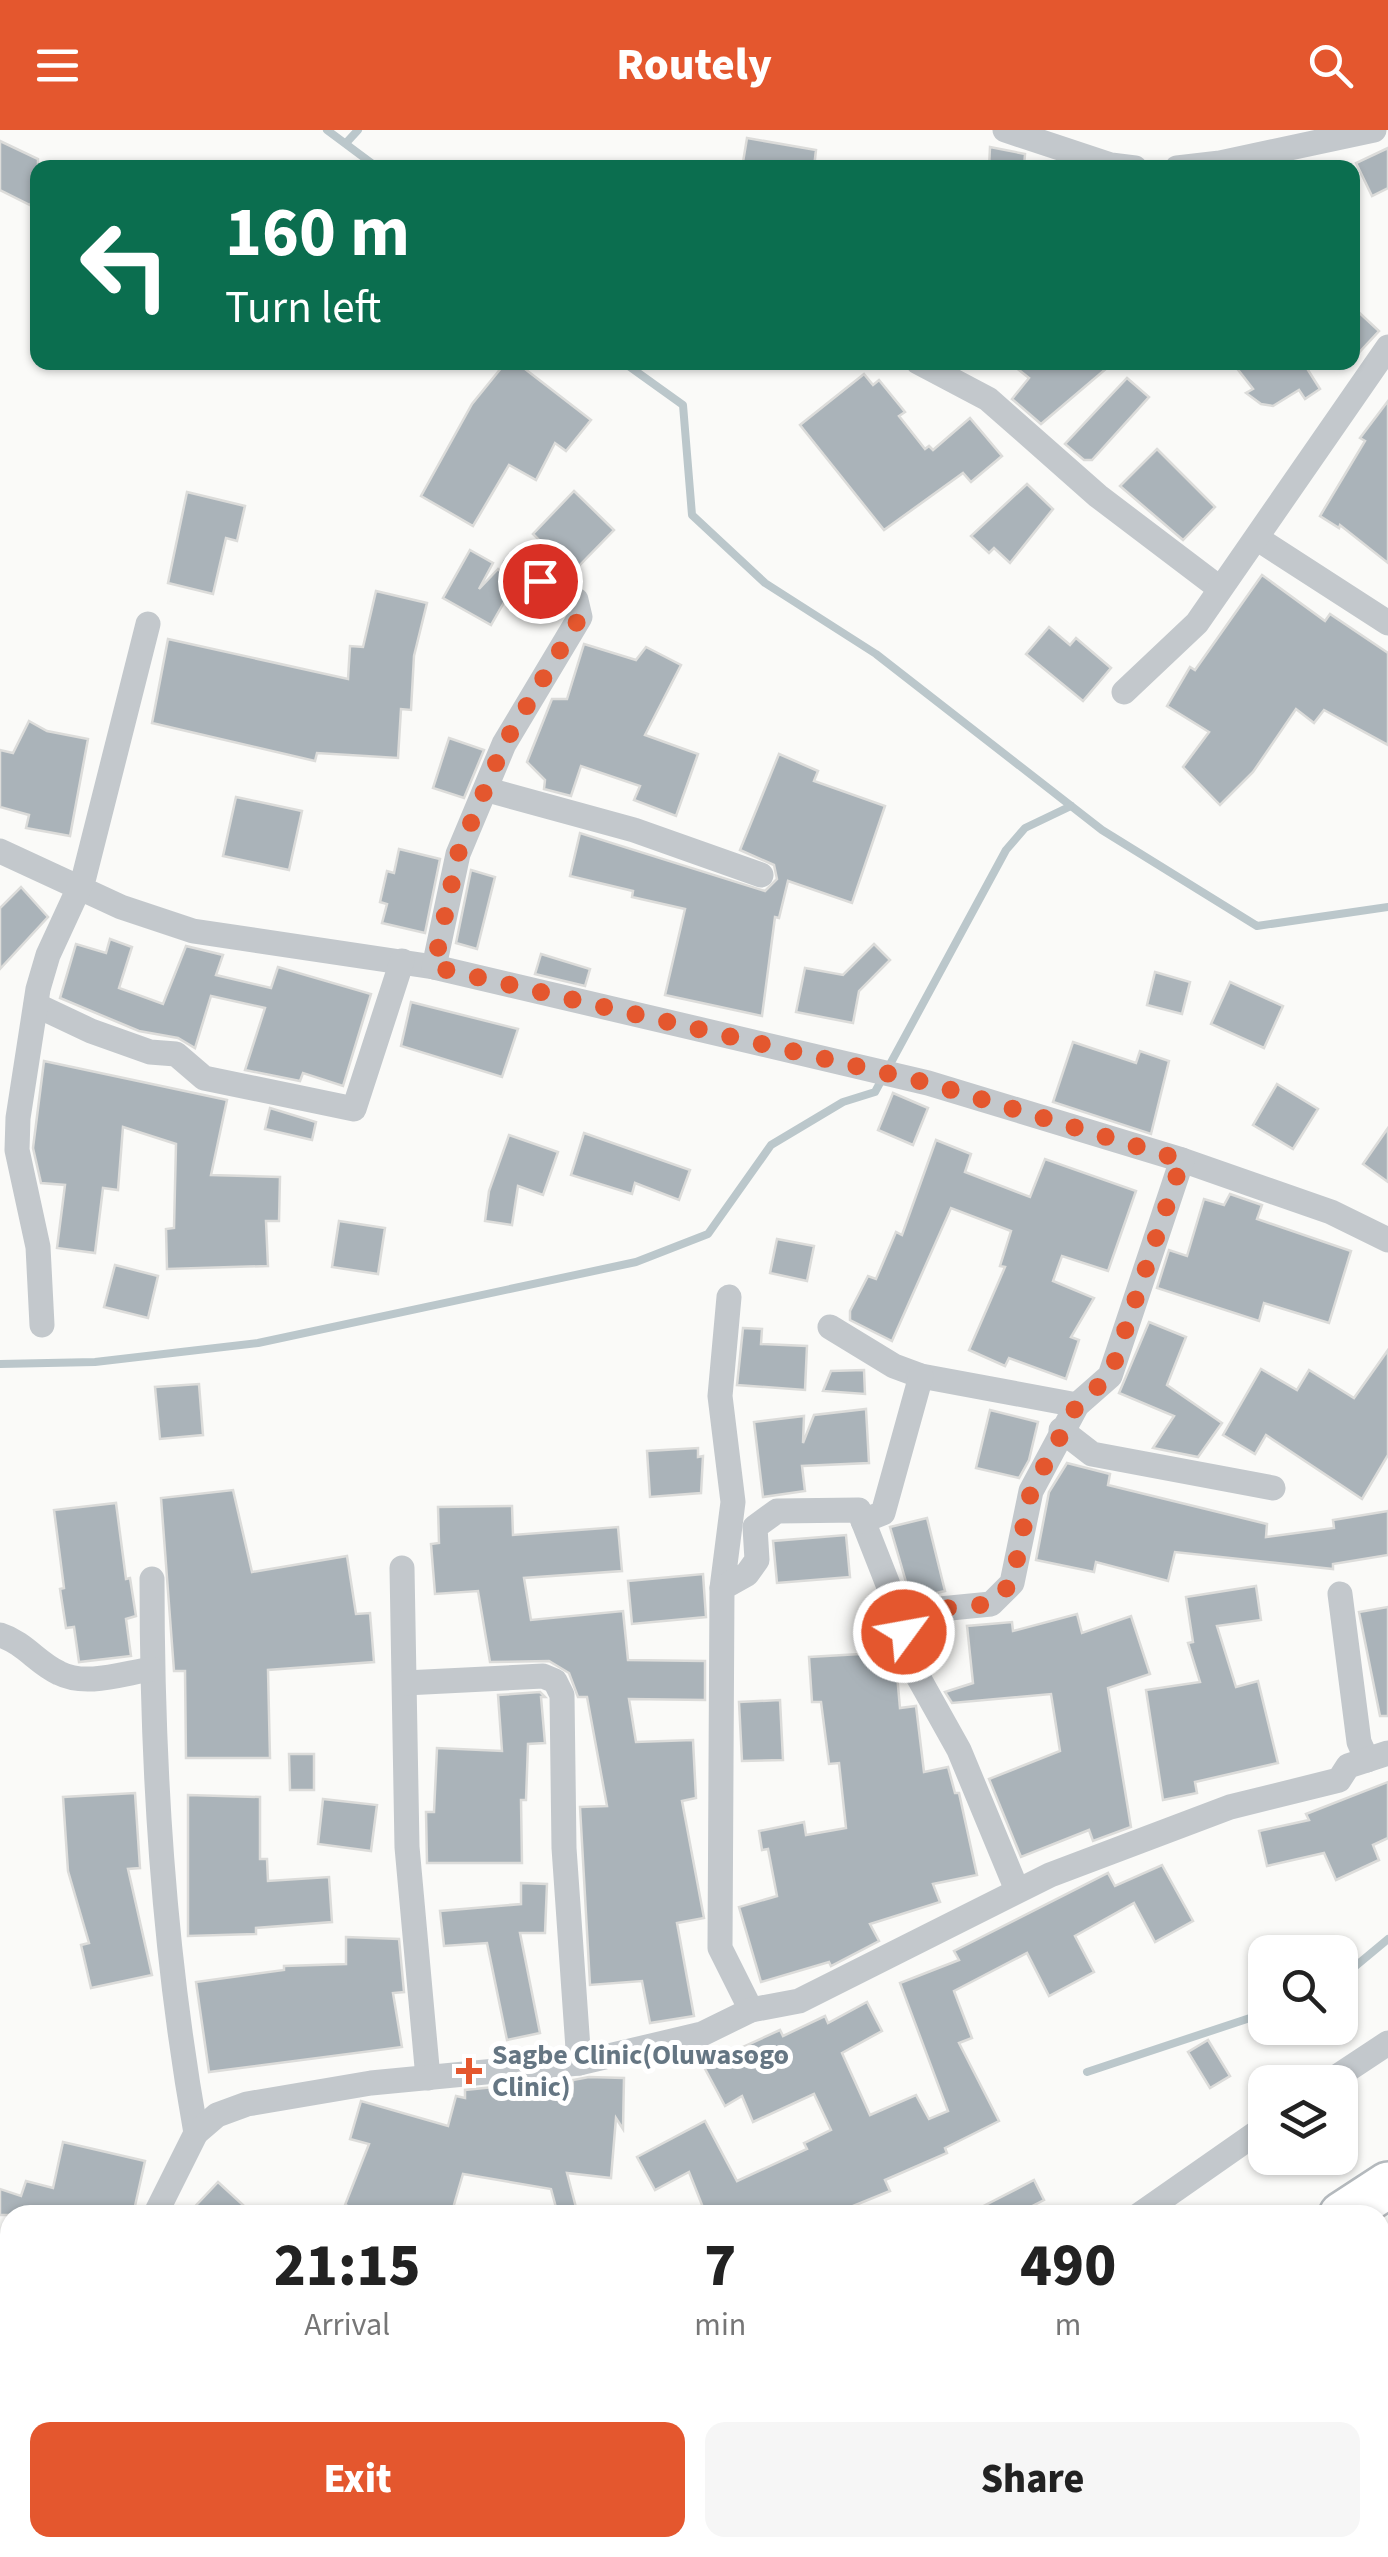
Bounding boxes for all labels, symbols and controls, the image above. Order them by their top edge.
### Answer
text: Routely [616,33,772,97]
icon: menu [30,38,85,93]
icon: search [1303,38,1358,93]
text: 160 m [225,183,410,283]
icon: left [60,200,190,330]
text: Turn left [225,276,381,340]
pin [498,539,583,624]
icon: arrive [513,554,568,609]
position arrow [852,1580,956,1684]
map controls [1248,1935,1358,2175]
button: search [1248,1935,1358,2045]
place label: Sagbe Clinic(Oluwasogo Clinic) [492,2035,789,2107]
marker: Sagbe Clinic(Oluwasogo Clinic) [456,2058,482,2084]
button: layers [1248,2065,1358,2175]
text: 21:15 [274,2224,421,2309]
text: 7 [704,2224,736,2309]
text: 490 [1020,2224,1116,2309]
text: Arrival [304,2302,390,2348]
text: min [694,2302,746,2348]
text: m [1055,2302,1081,2348]
button: Exit [30,2422,685,2537]
button: Share [705,2422,1360,2537]

